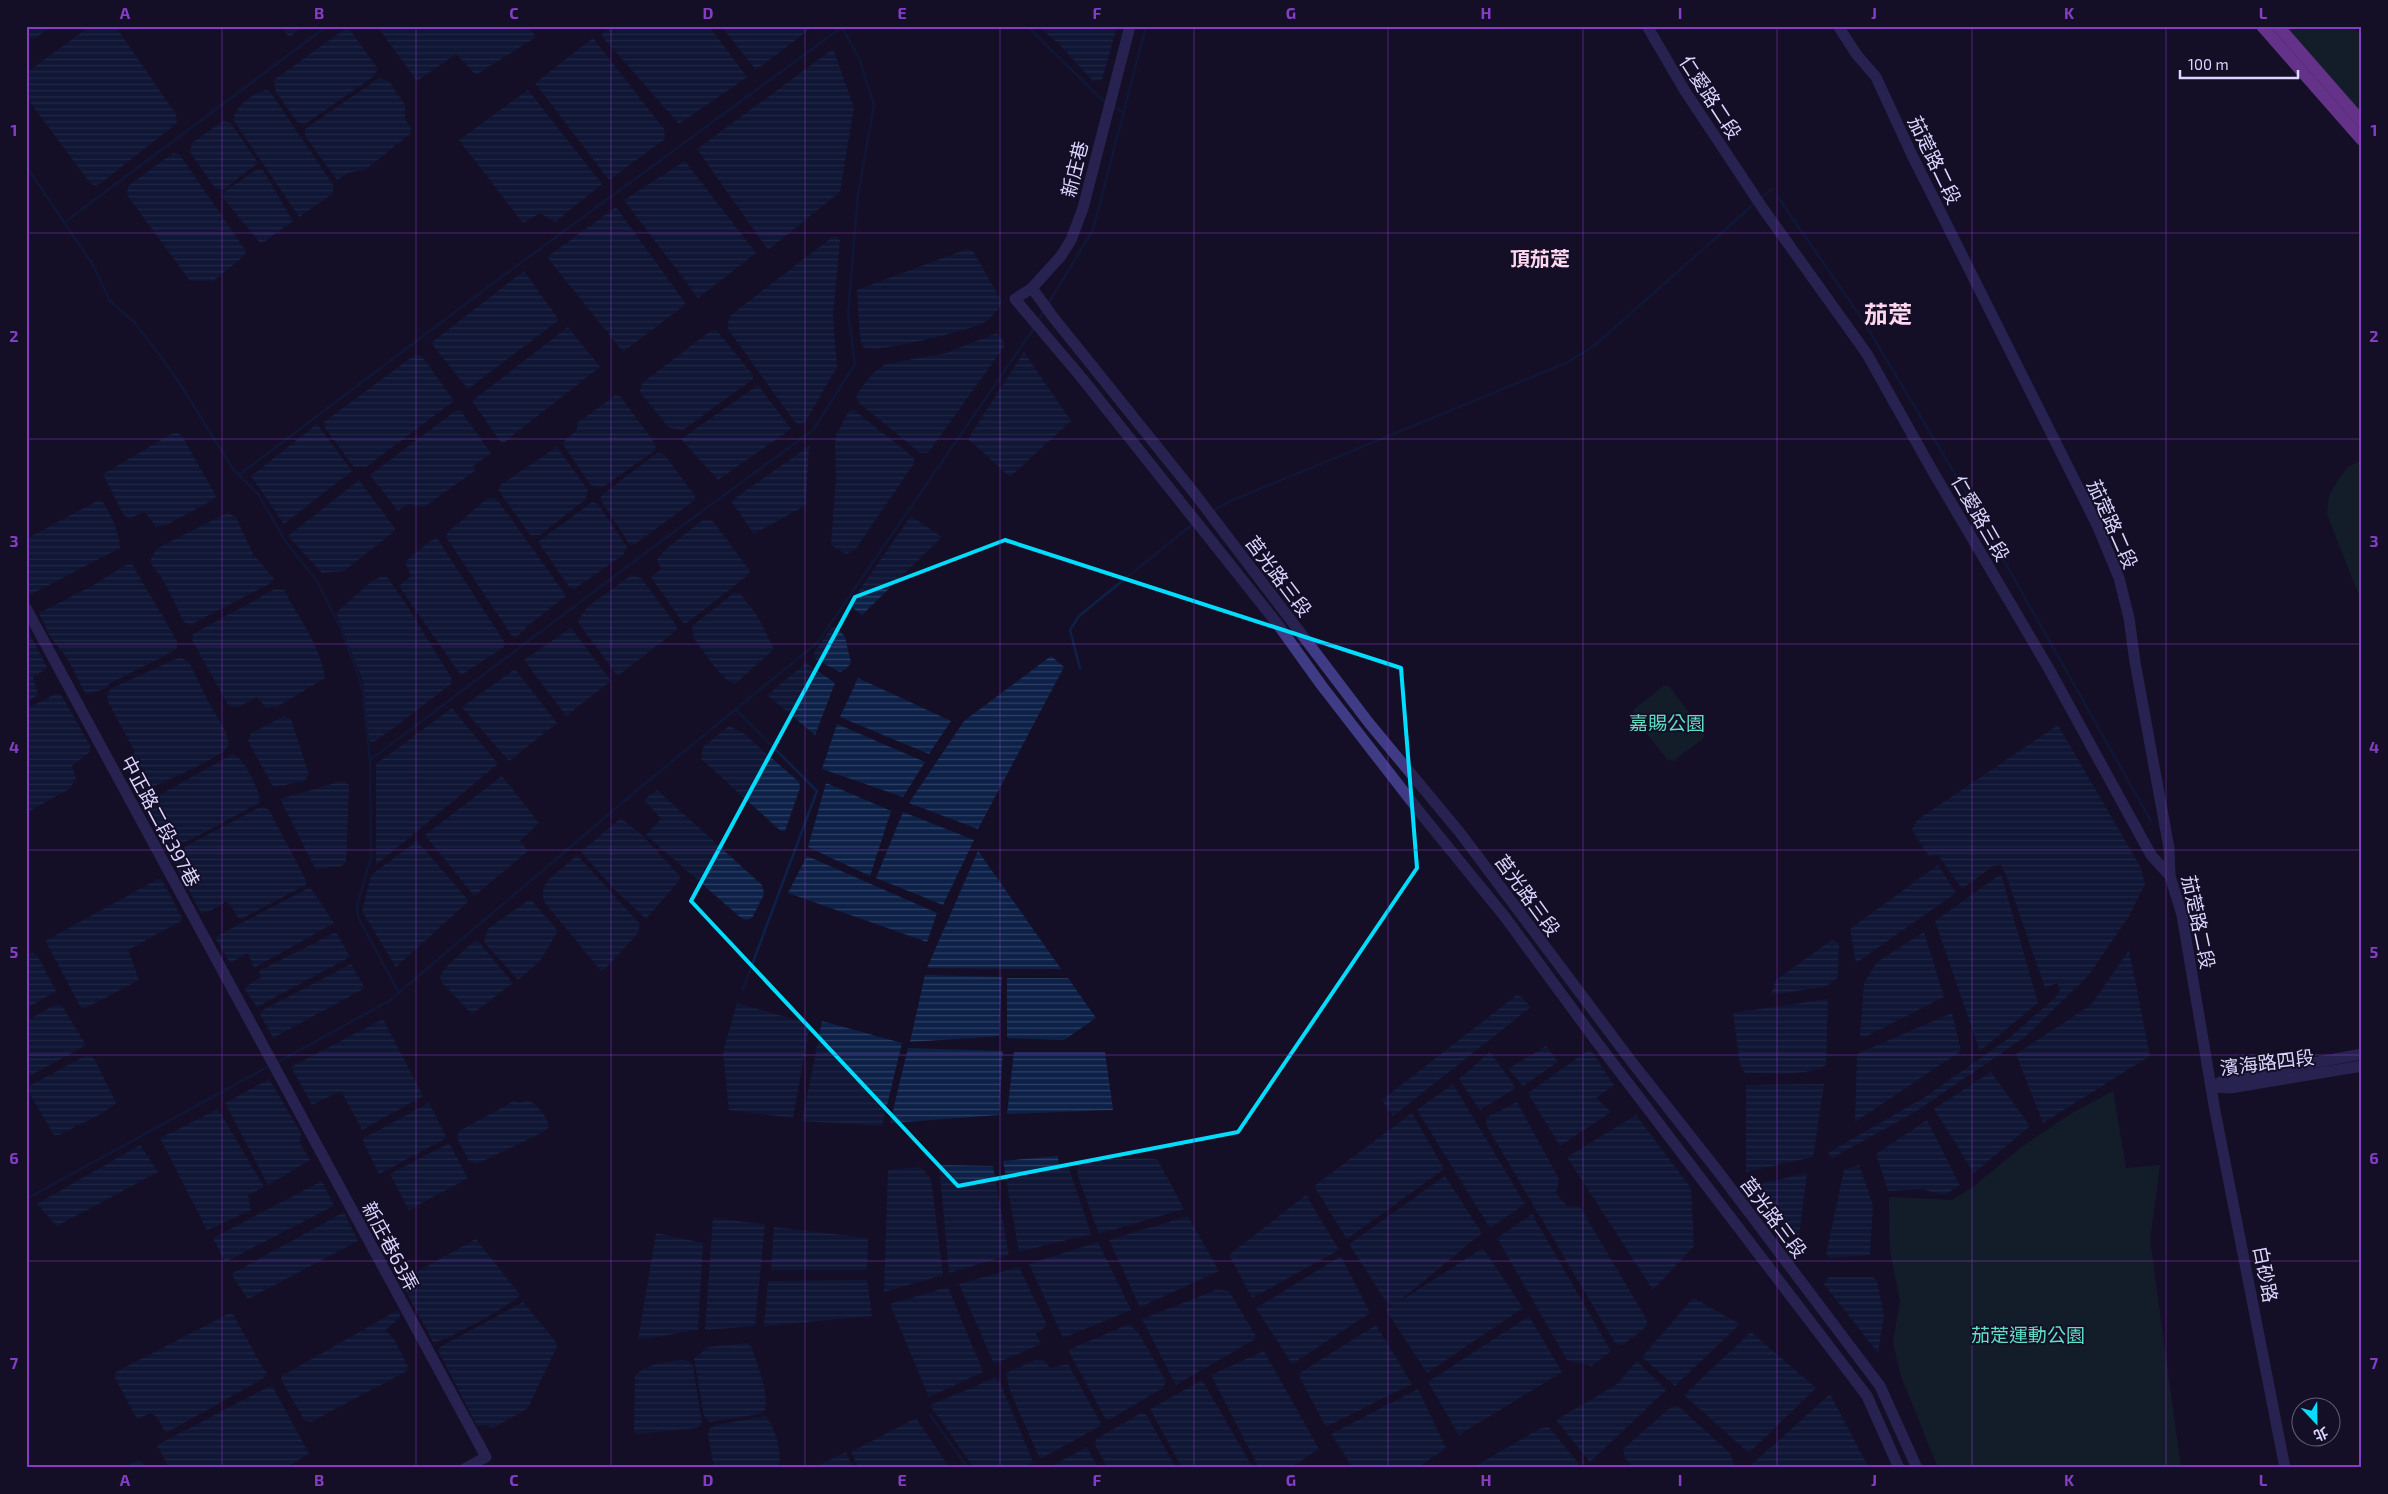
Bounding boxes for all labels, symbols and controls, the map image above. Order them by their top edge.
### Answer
text: A [120,3,131,22]
text: B [314,3,324,22]
text: C [509,3,519,22]
text: D [703,3,714,22]
text: E [897,3,907,22]
text: F [1093,3,1102,22]
text: G [1286,3,1296,22]
text: H [1480,3,1492,22]
text: I [1678,3,1682,22]
text: J [1871,3,1877,22]
text: K [2064,3,2075,22]
text: L [2259,3,2268,22]
scale bar [2180,48,2298,80]
street label: 仁愛路二段 [1675,51,1747,143]
text: 100 m [2188,55,2229,73]
street label: 茄萣路二段 [1904,112,1966,208]
text: 1 [11,120,17,139]
text: 1 [2371,120,2377,139]
street label: 新庄巷 [1056,139,1092,199]
district label: 頂茄萣 [1510,246,1570,270]
district label: 茄萣 [1864,299,1912,328]
text: 2 [9,326,19,345]
text: 2 [2369,326,2379,345]
street label: 仁愛路三段 [1947,471,2015,565]
street label: 茄萣路二段 [2083,476,2143,572]
text: 3 [9,531,19,550]
street label: 莒光路三段 [1241,531,1317,621]
text: 3 [2369,531,2379,550]
park label: 嘉賜公園 [1629,711,1705,734]
text: 4 [9,737,19,756]
text: 4 [2369,737,2379,756]
street label: 中正路二段397巷 [117,752,205,890]
street label: 莒光路三段 [1491,850,1565,940]
street label: 茄萣路二段 [2178,873,2220,971]
text: 5 [10,942,19,961]
text: 5 [2370,942,2379,961]
street label: 濱海路四段 [2218,1045,2316,1079]
text: 6 [9,1148,19,1167]
text: 6 [2369,1148,2379,1167]
street label: 莒光路三段 [1736,1172,1812,1262]
street label: 新庄巷63弄 [358,1198,424,1294]
street label: 白砂路 [2249,1244,2283,1304]
park label: 茄萣運動公園 [1971,1323,2085,1346]
text: 7 [10,1353,19,1372]
text: 7 [2370,1353,2379,1372]
north arrow [2290,1396,2340,1446]
text: 北 [2311,1424,2331,1445]
text: A [120,1470,131,1489]
text: B [314,1470,324,1489]
text: C [509,1470,519,1489]
text: D [703,1470,714,1489]
text: E [897,1470,907,1489]
text: F [1093,1470,1102,1489]
text: G [1286,1470,1296,1489]
text: H [1480,1470,1492,1489]
text: I [1678,1470,1682,1489]
text: J [1871,1470,1877,1489]
text: K [2064,1470,2075,1489]
text: L [2259,1470,2268,1489]

